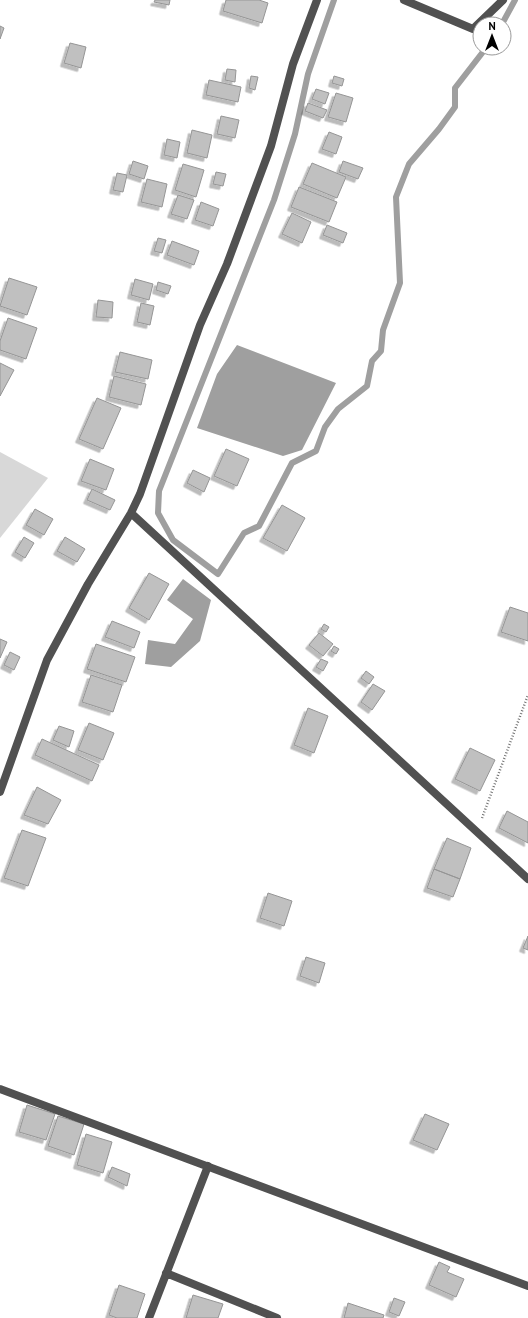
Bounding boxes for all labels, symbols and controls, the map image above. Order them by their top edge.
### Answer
north arrow [472,16,512,56]
text: N [488,19,496,33]

